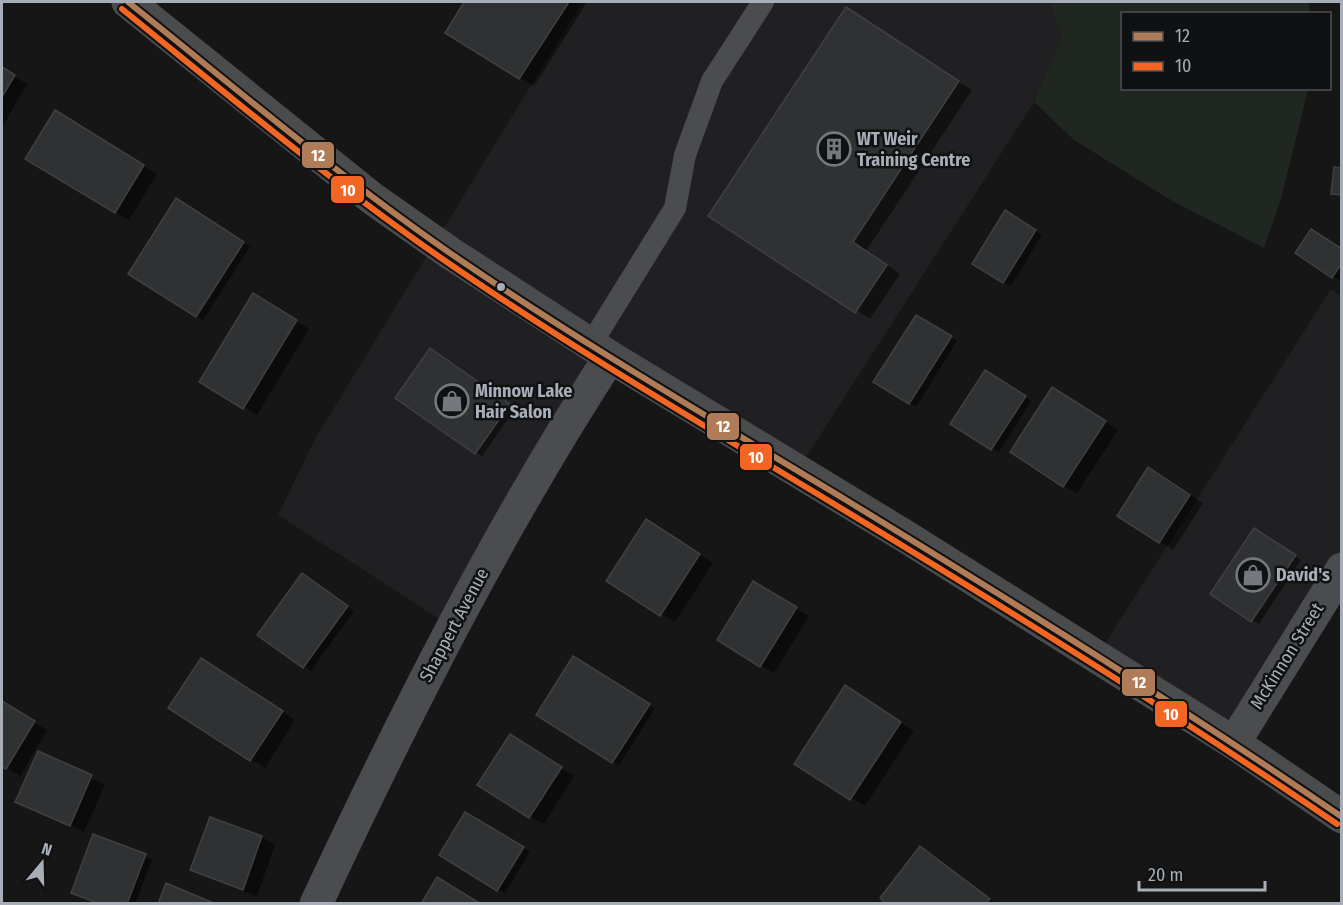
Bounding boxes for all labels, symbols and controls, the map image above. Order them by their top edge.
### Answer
legend [1121,12,1331,90]
text: 12 [1175,25,1190,47]
text: 10 [1175,55,1191,77]
place label: WT Weir Training Centre [857,128,970,171]
building icon: WT Weir Training Centre [816,131,852,167]
line badge: 12 [301,141,335,169]
text: 12 [311,146,326,165]
line badge: 10 [330,175,365,204]
text: 10 [340,181,356,200]
unlabelled marker [495,281,507,293]
place label: Minnow Lake Hair Salon [475,380,573,423]
shop icon: Minnow Lake Hair Salon [434,383,470,419]
line badge: 12 [706,412,740,441]
text: 12 [716,417,731,436]
line badge: 10 [739,443,773,471]
text: 10 [748,448,764,467]
shop icon: David's [1235,557,1271,593]
street label: Shappert Avenue [415,564,493,686]
place label: David's [1276,564,1330,586]
street label: McKinnon Street [1246,599,1328,713]
line badge: 12 [1121,668,1156,697]
text: 12 [1132,673,1147,692]
line badge: 10 [1154,700,1188,728]
text: 10 [1163,705,1179,724]
north arrow [12,833,72,893]
text: N [39,839,54,860]
scale bar [1139,854,1265,892]
text: 20 m [1148,864,1183,886]

